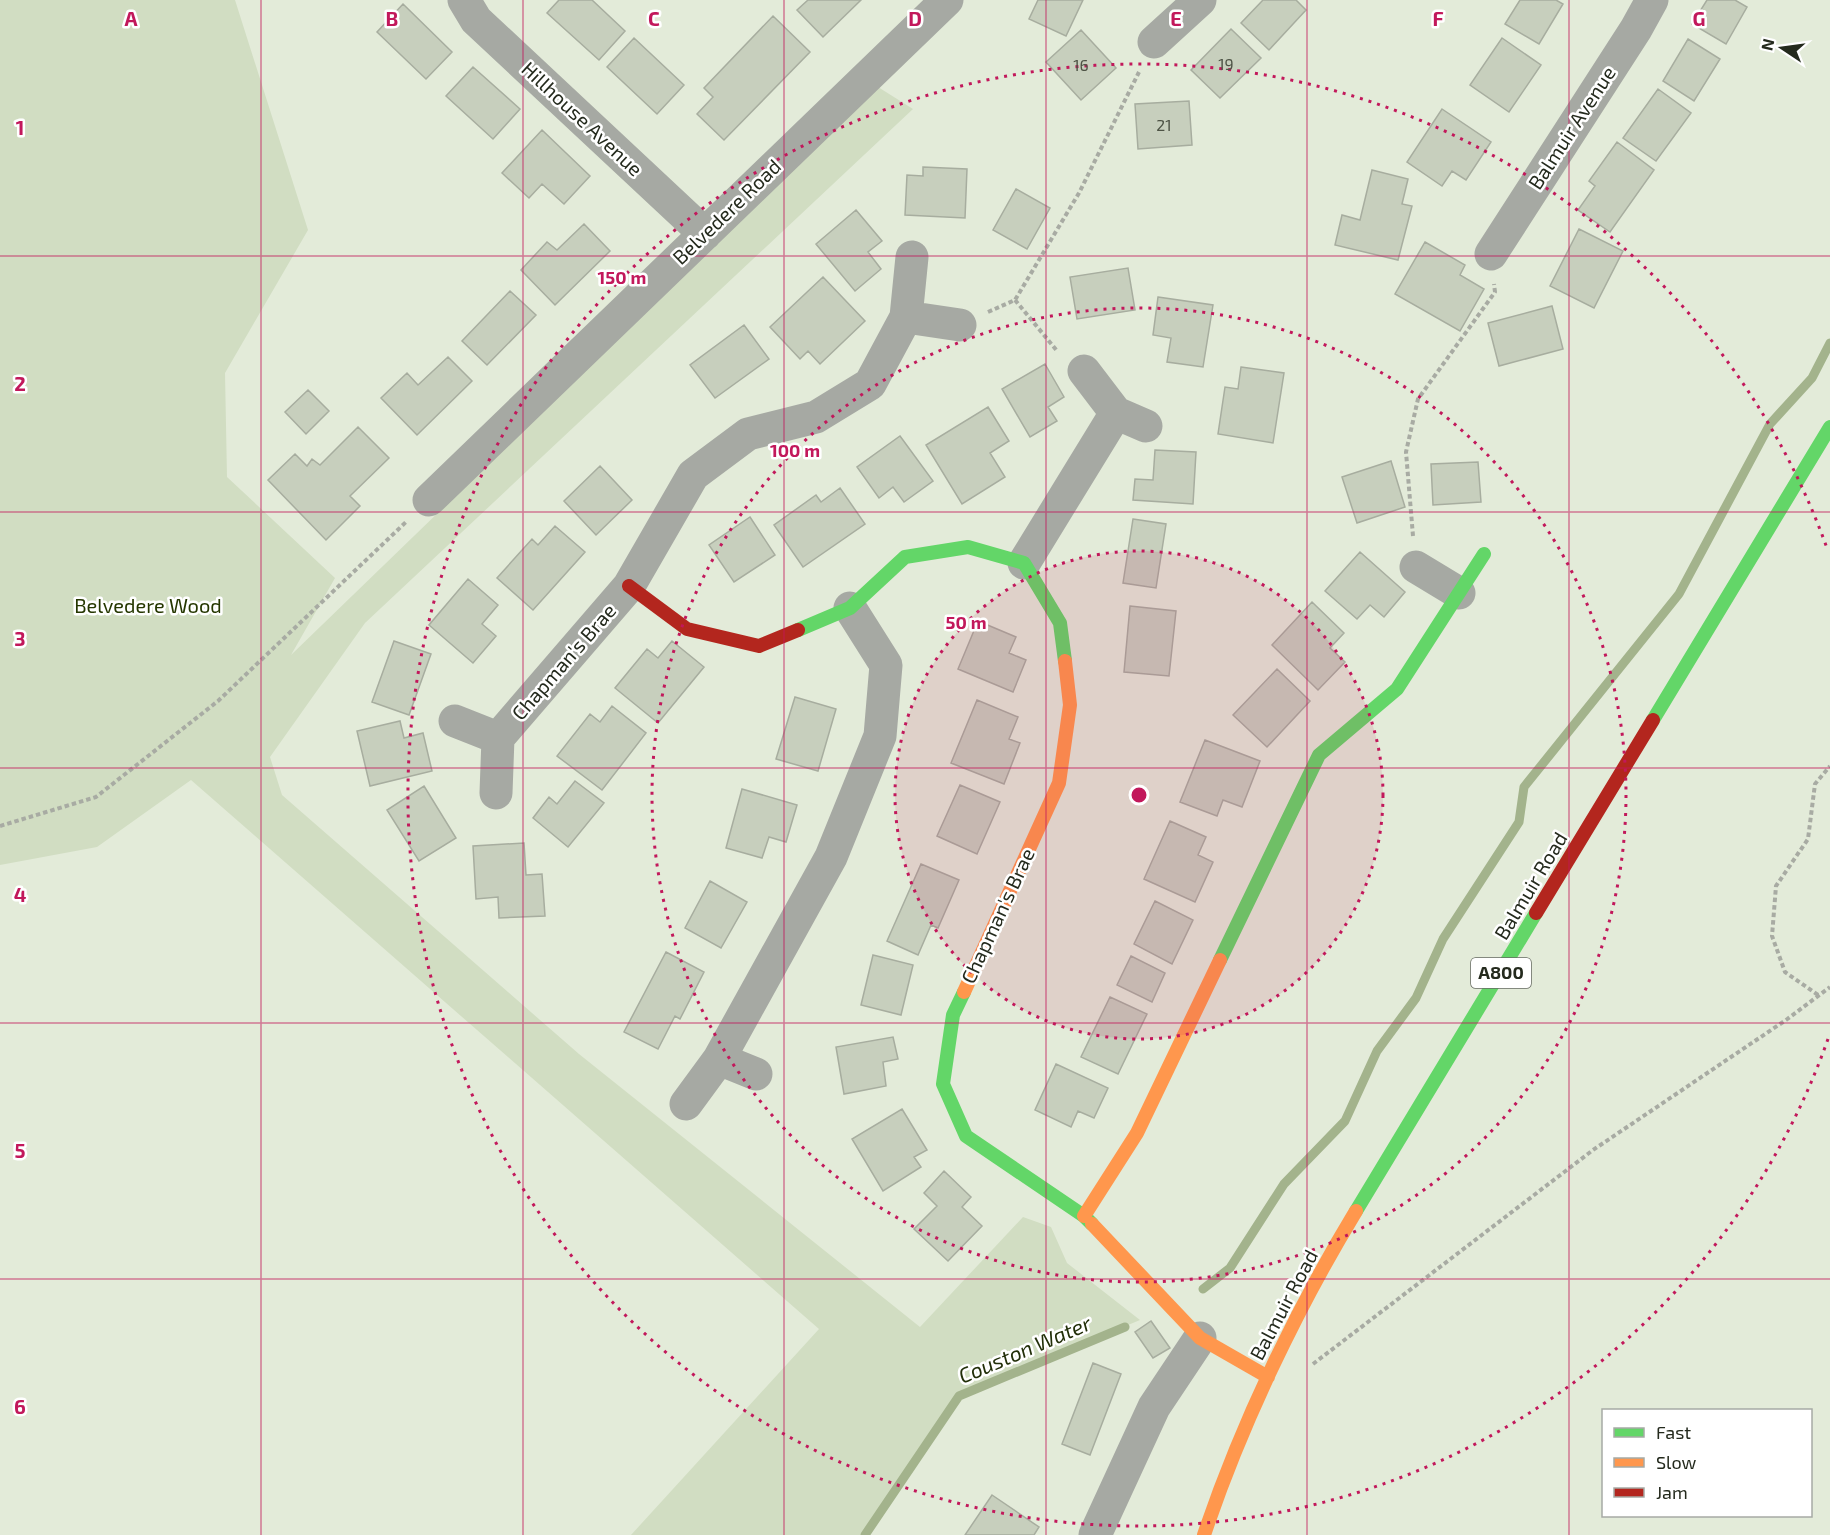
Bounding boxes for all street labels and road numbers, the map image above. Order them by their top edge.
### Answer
street label: Hillhouse Avenue [517,56,648,180]
street label: Balmuir Avenue [1522,61,1620,193]
street label: Belvedere Road [667,154,785,269]
street label: Chapman's Brae [506,598,620,724]
street label: Balmuir Road [1489,827,1572,944]
street label: Chapman's Brae [955,844,1039,987]
road number: A800 [1471,958,1531,988]
street label: Balmuir Road [1244,1245,1322,1364]

